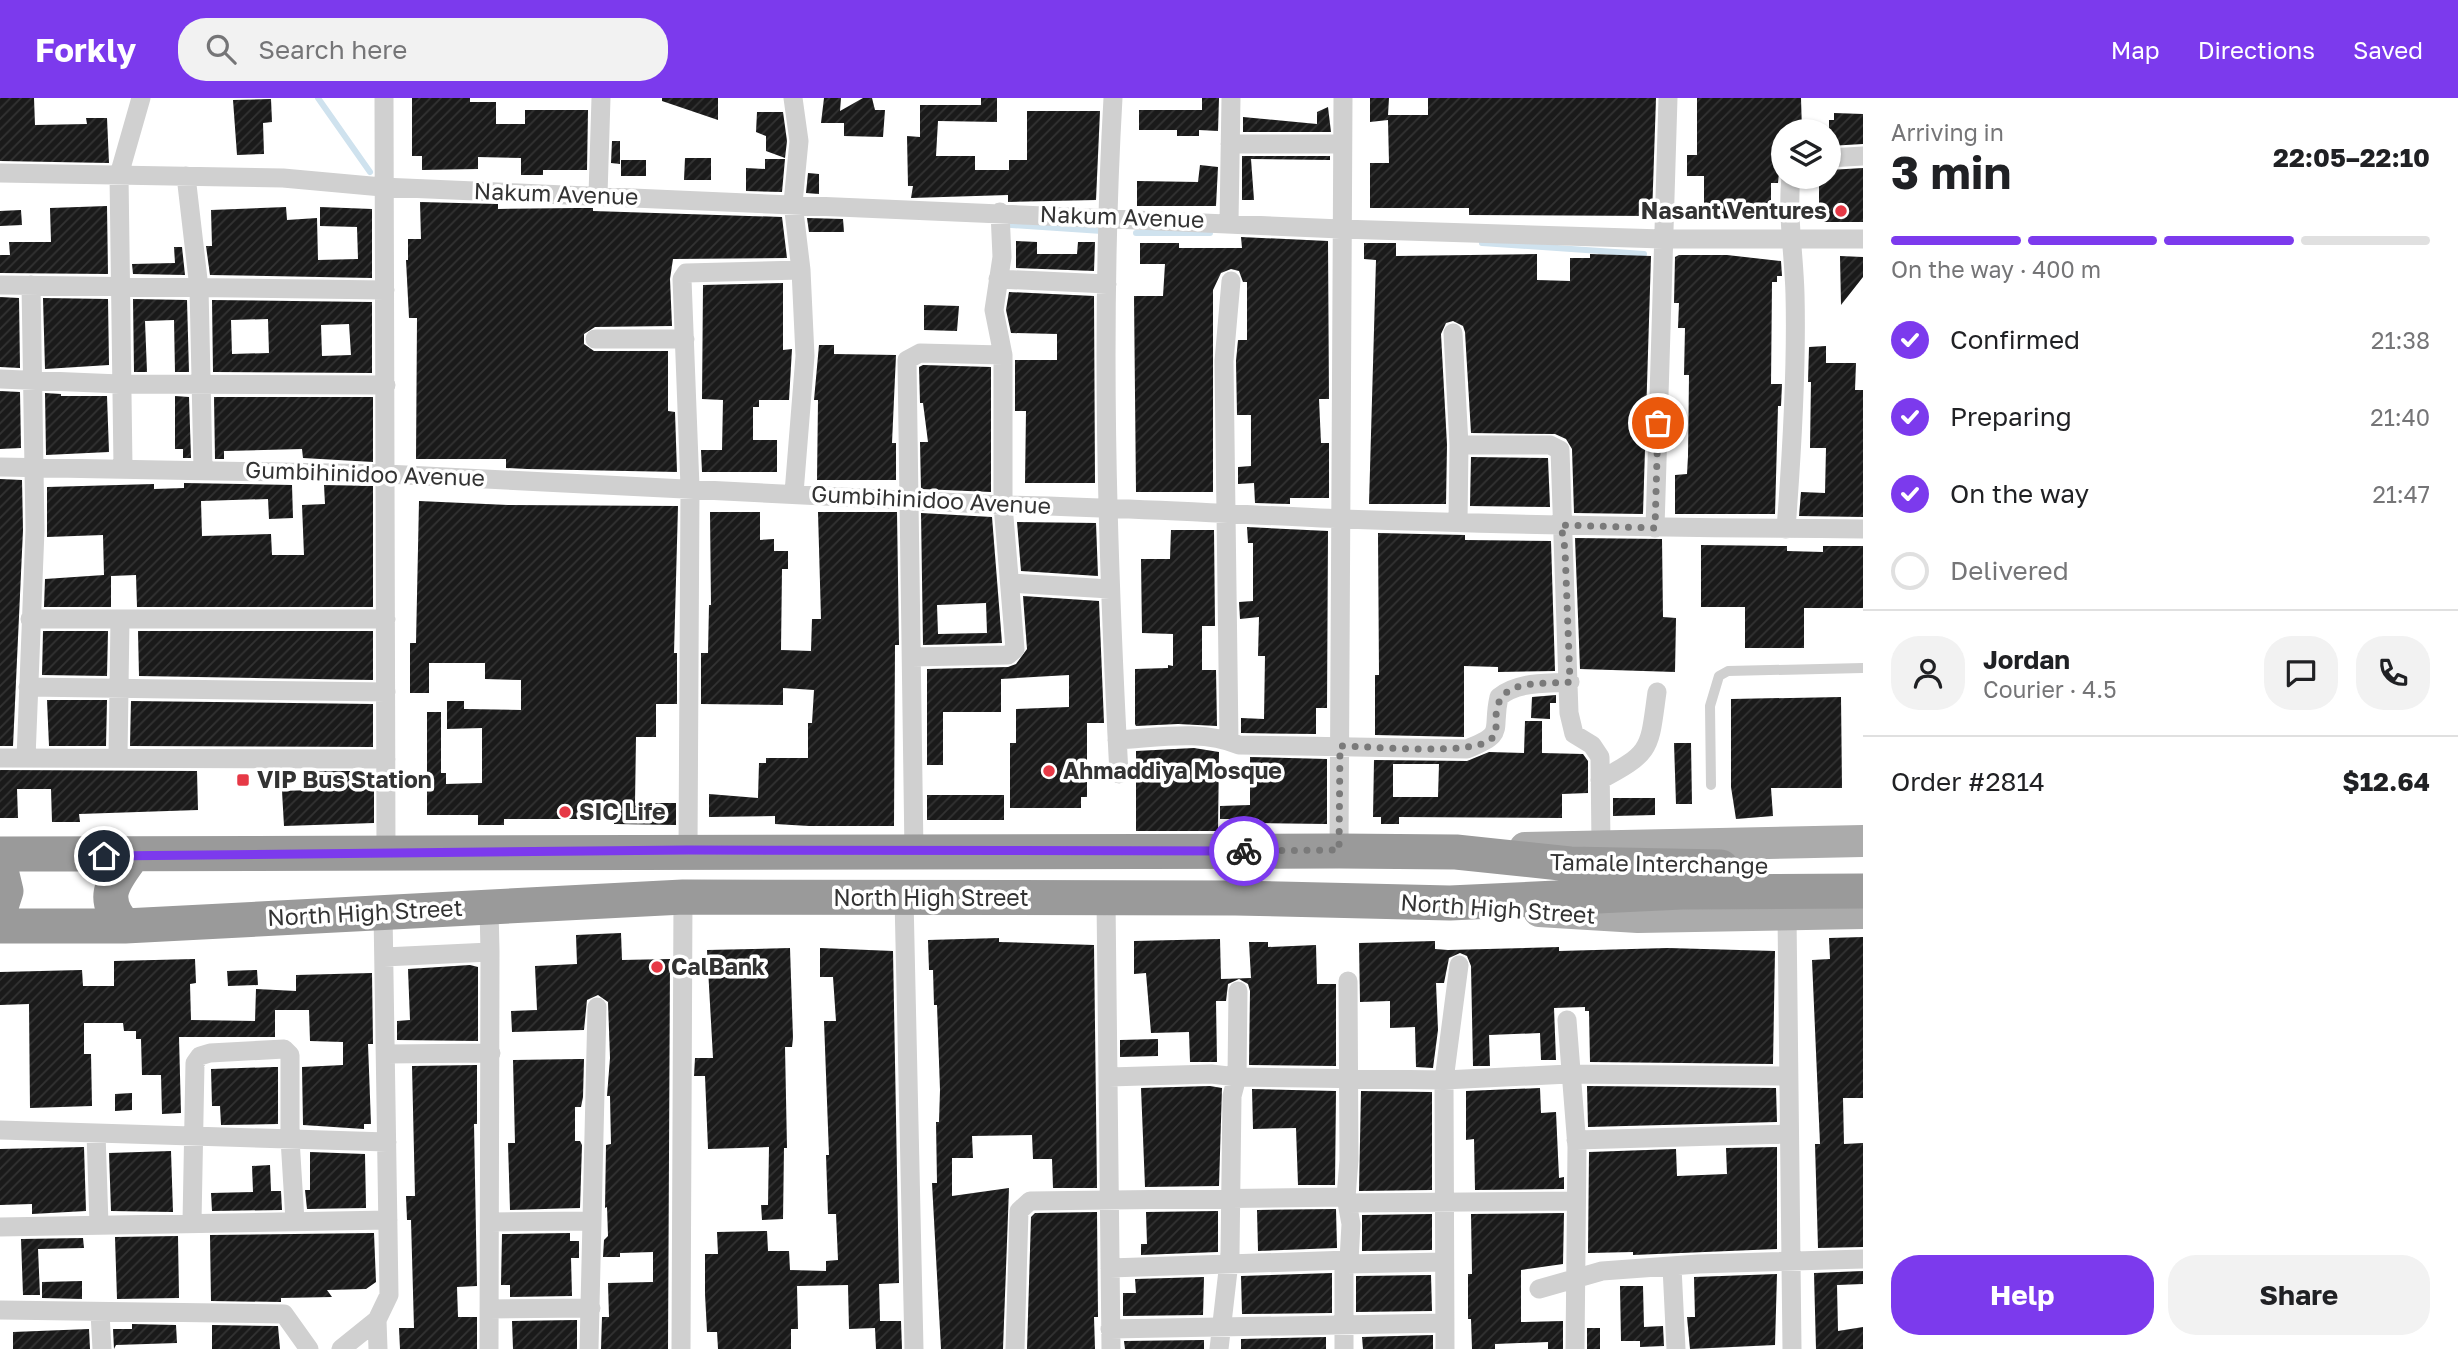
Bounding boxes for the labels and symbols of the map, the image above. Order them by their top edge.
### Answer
street label: Nakum Avenue [473,176,639,210]
place label: Nasant Ventures [1641,196,1827,224]
street label: Nakum Avenue [1039,199,1205,233]
marker: Nasant Ventures [1833,203,1849,219]
pin [1628,393,1688,453]
street label: Gumbihinidoo Avenue [245,455,486,491]
street label: Gumbihinidoo Avenue [810,479,1052,519]
place label: Ahmaddiya Mosque [1063,756,1282,784]
marker: Ahmaddiya Mosque [1041,763,1057,779]
place label: VIP Bus Station [257,765,432,793]
marker: VIP Bus Station [235,772,251,788]
place label: SIC Life [579,797,666,825]
marker: SIC Life [557,804,573,820]
courier [1209,816,1279,886]
pin [74,826,134,886]
street label: Tamale Interchange [1550,847,1768,879]
street label: North High Street [833,883,1029,911]
street label: North High Street [1400,887,1597,929]
street label: North High Street [267,893,463,931]
place label: CalBank [671,952,766,980]
marker: CalBank [649,959,665,975]

